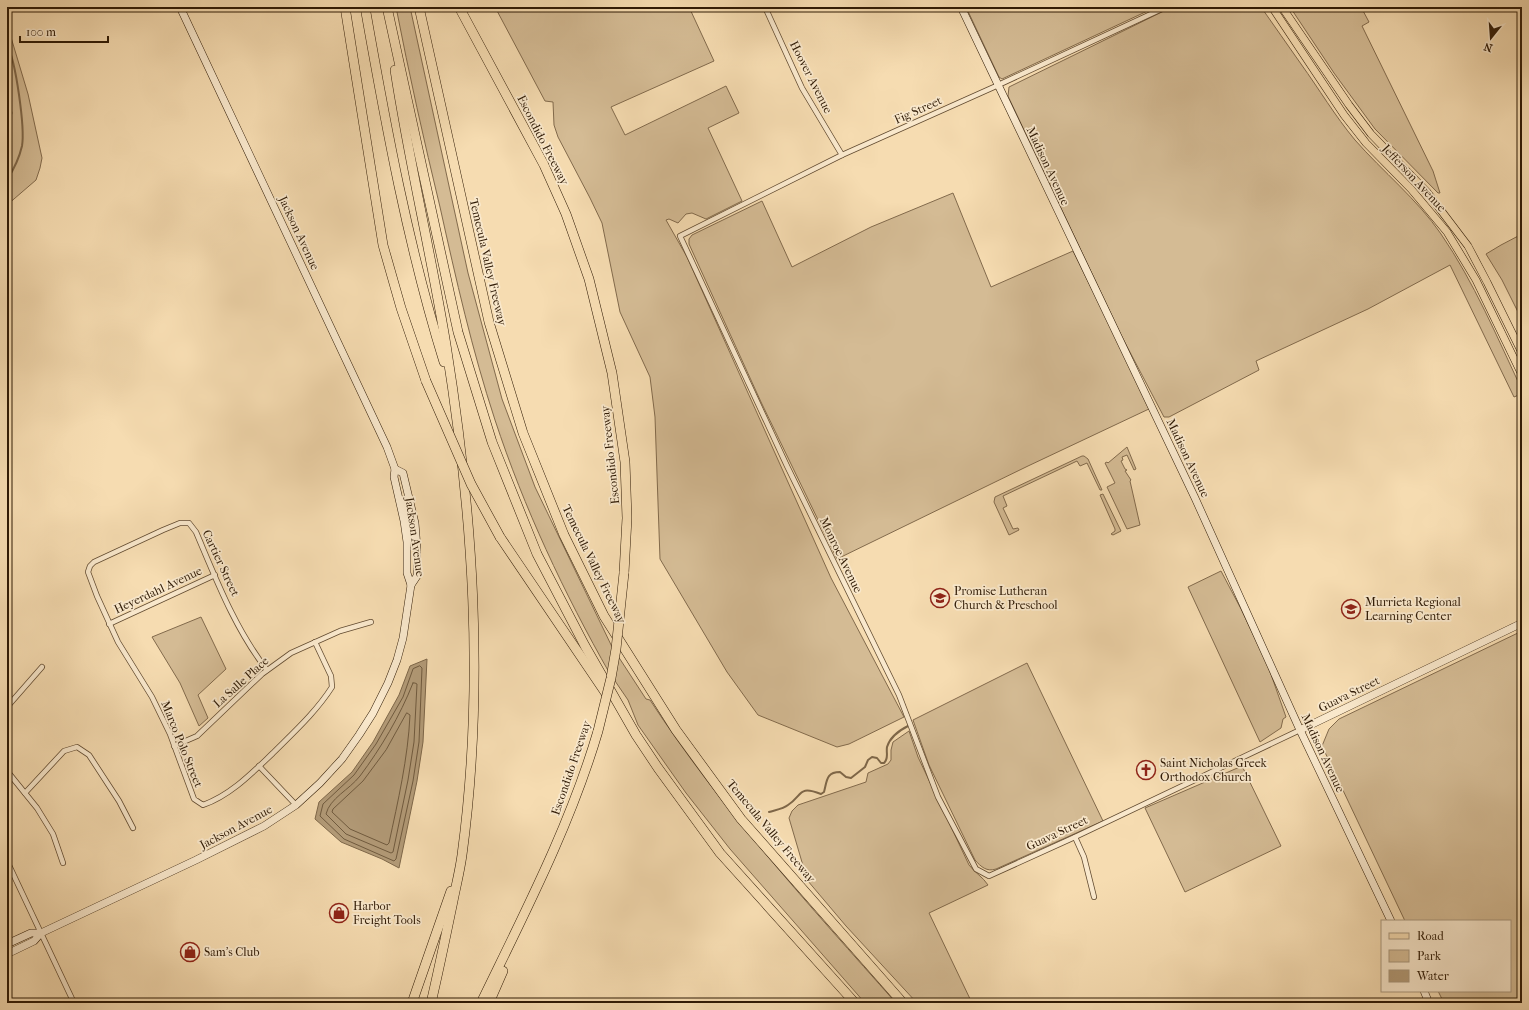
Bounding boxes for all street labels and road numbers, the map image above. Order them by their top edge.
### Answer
street label: Hoover Avenue [787,38,835,116]
street label: Escondido Freeway [514,93,572,188]
street label: Fig Street [892,93,945,127]
street label: Madison Avenue [1024,124,1072,208]
street label: Jefferson Avenue [1379,141,1449,215]
street label: Jackson Avenue [275,193,322,272]
street label: Temecula Valley Freeway [467,197,510,328]
street label: Escondido Freeway [598,404,622,505]
street label: Madison Avenue [1164,416,1212,500]
street label: Jackson Avenue [402,495,428,578]
street label: Temecula Valley Freeway [559,502,629,626]
street label: Monroe Avenue [817,515,865,595]
street label: Cartier Street [199,527,243,599]
street label: Heyerdahl Avenue [112,563,204,617]
street label: La Salle Place [210,653,272,710]
street label: Guava Street [1316,673,1383,715]
street label: Marco Polo Street [158,699,206,790]
street label: Madison Avenue [1299,711,1347,795]
street label: Escondido Freeway [548,718,594,817]
street label: Temecula Valley Freeway [724,777,819,886]
street label: Jackson Avenue [197,802,275,852]
street label: Guava Street [1024,812,1091,853]

